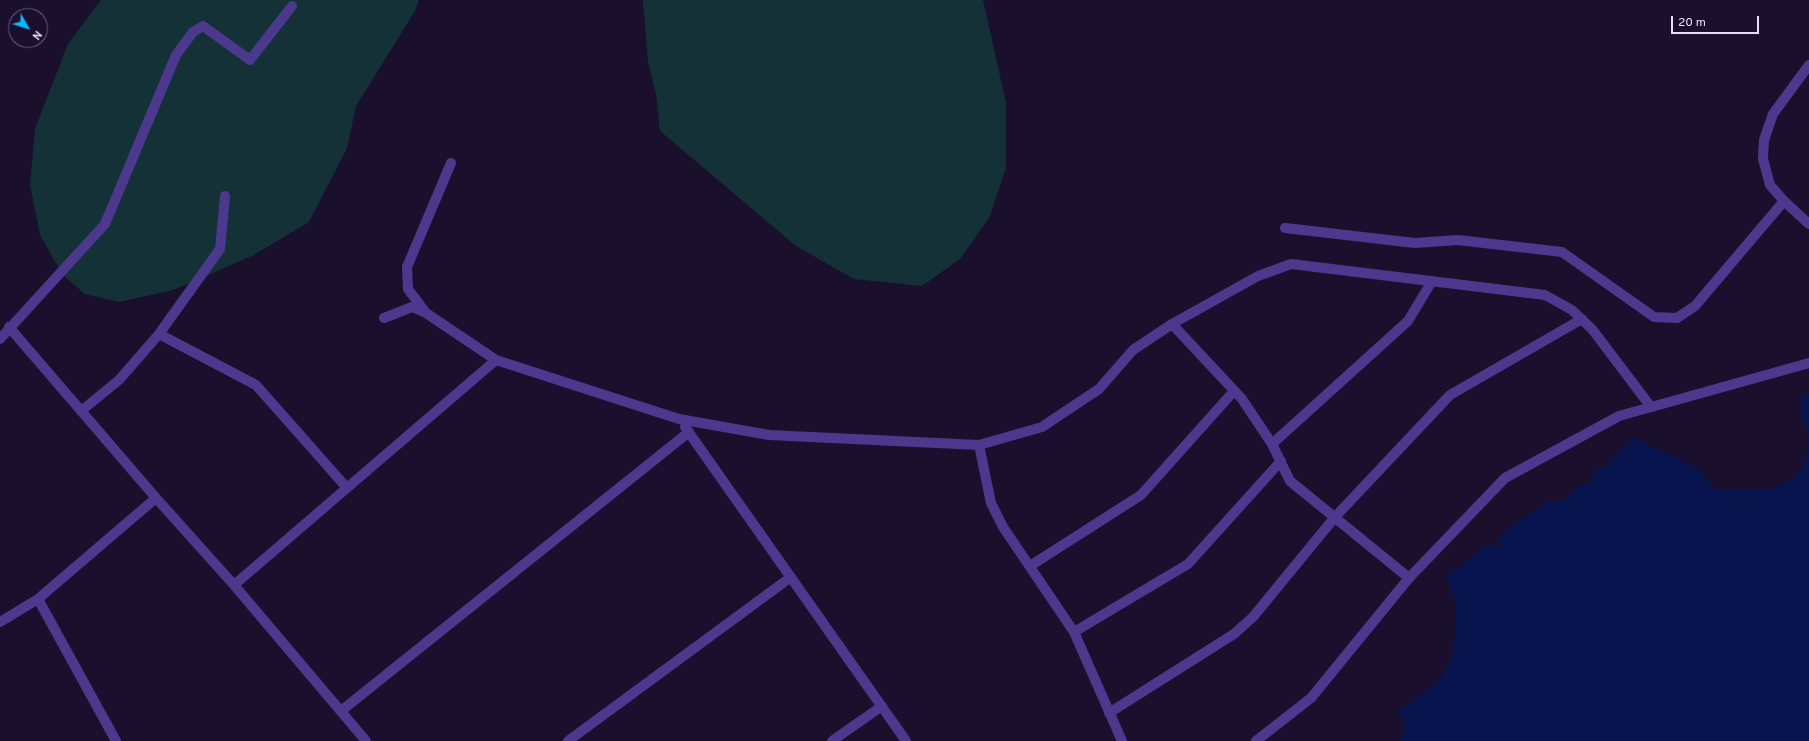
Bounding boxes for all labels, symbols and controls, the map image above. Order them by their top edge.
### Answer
north arrow [8,8,48,48]
scale bar [1673,8,1761,34]
text: 20 m [1678,15,1706,31]
text: N [29,27,44,42]

